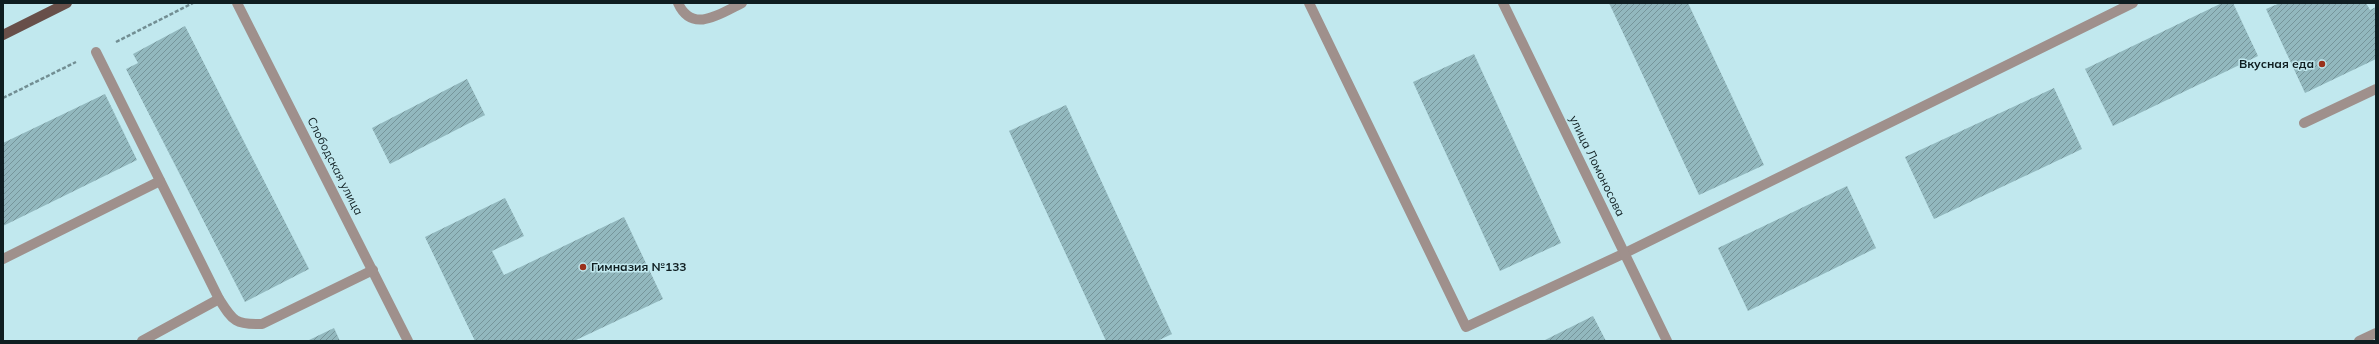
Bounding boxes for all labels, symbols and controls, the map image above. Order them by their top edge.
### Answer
place label: Вкусная еда [2239,56,2314,71]
marker: Вкусная еда [2317,59,2327,69]
street label: улица Ломоносова [1566,113,1628,219]
street label: Слободская улица [304,114,367,217]
place label: Гимназия №133 [591,259,687,274]
marker: Гимназия №133 [578,262,588,272]

